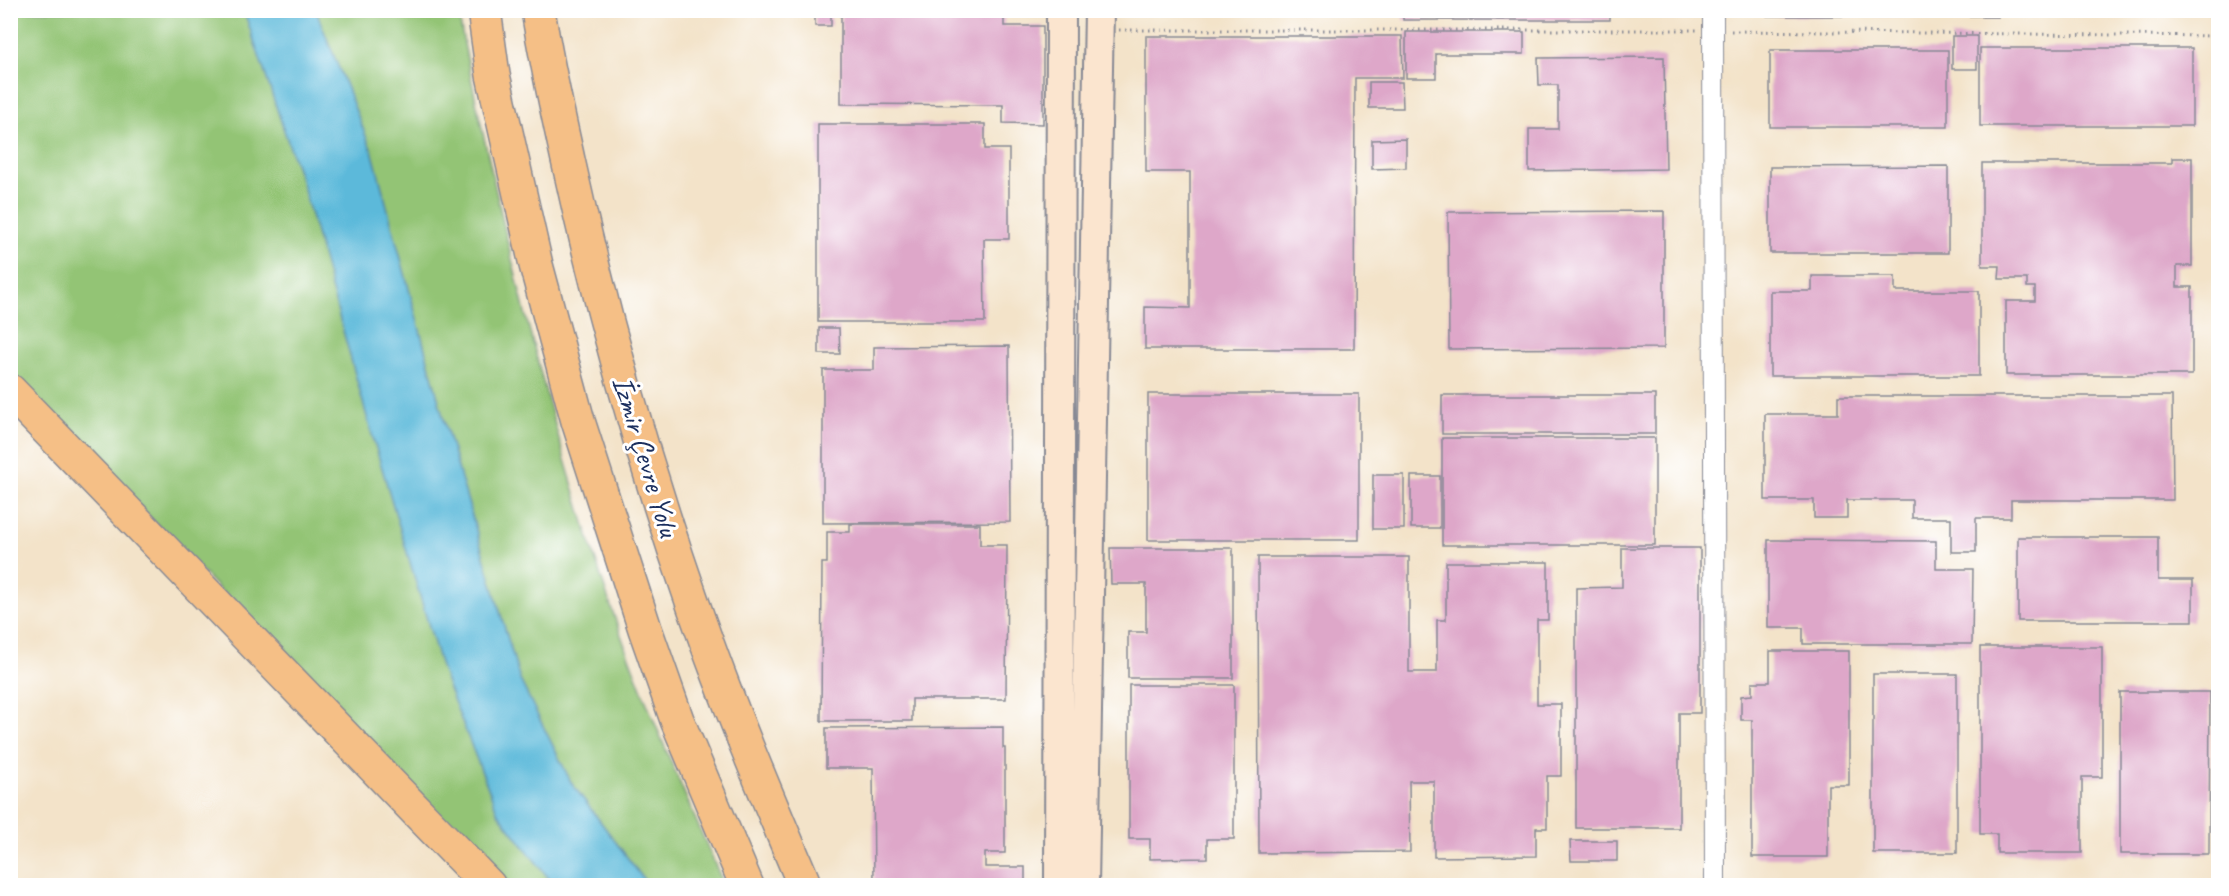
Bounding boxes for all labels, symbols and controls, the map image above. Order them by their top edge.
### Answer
street label: İzmir Çevre Yolu [604,371,689,543]

